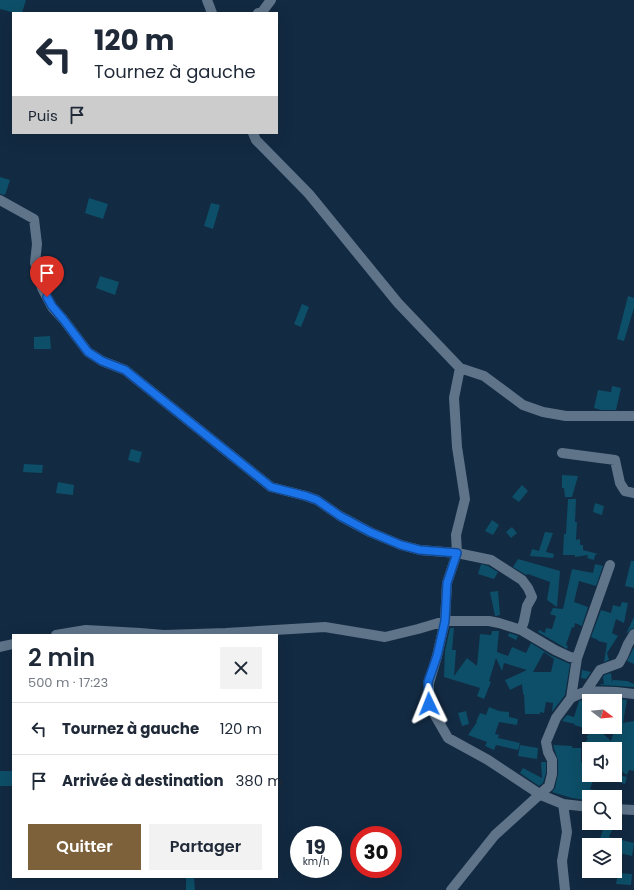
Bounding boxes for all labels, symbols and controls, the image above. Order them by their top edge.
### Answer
text: 120 m [94,21,174,60]
icon: left [28,28,80,80]
text: Tournez à gauche [94,59,256,84]
icon: arrive [66,104,88,126]
text: Puis [28,105,58,126]
pin [30,256,64,297]
icon: arrive [36,262,58,284]
text: 2 min [28,641,95,674]
button: close [220,647,262,689]
text: 500 m · 17:23 [28,673,108,692]
position arrow [408,683,450,725]
north arrow [582,694,622,734]
map controls [582,694,622,878]
icon: left [28,718,50,740]
text: Tournez à gauche [62,718,199,739]
text: 120 m [220,718,262,739]
button: sound [582,742,622,782]
icon: arrive [28,770,50,792]
text: Arrivée à destination [62,770,224,791]
text: 380 m [236,770,283,791]
button: search [582,790,622,830]
button: Quitter [28,824,141,870]
button: Partager [149,824,262,870]
speed limit sign: 30 [350,826,402,878]
text: 19 [306,833,326,861]
button: layers [582,838,622,878]
text: km/h [303,854,329,869]

